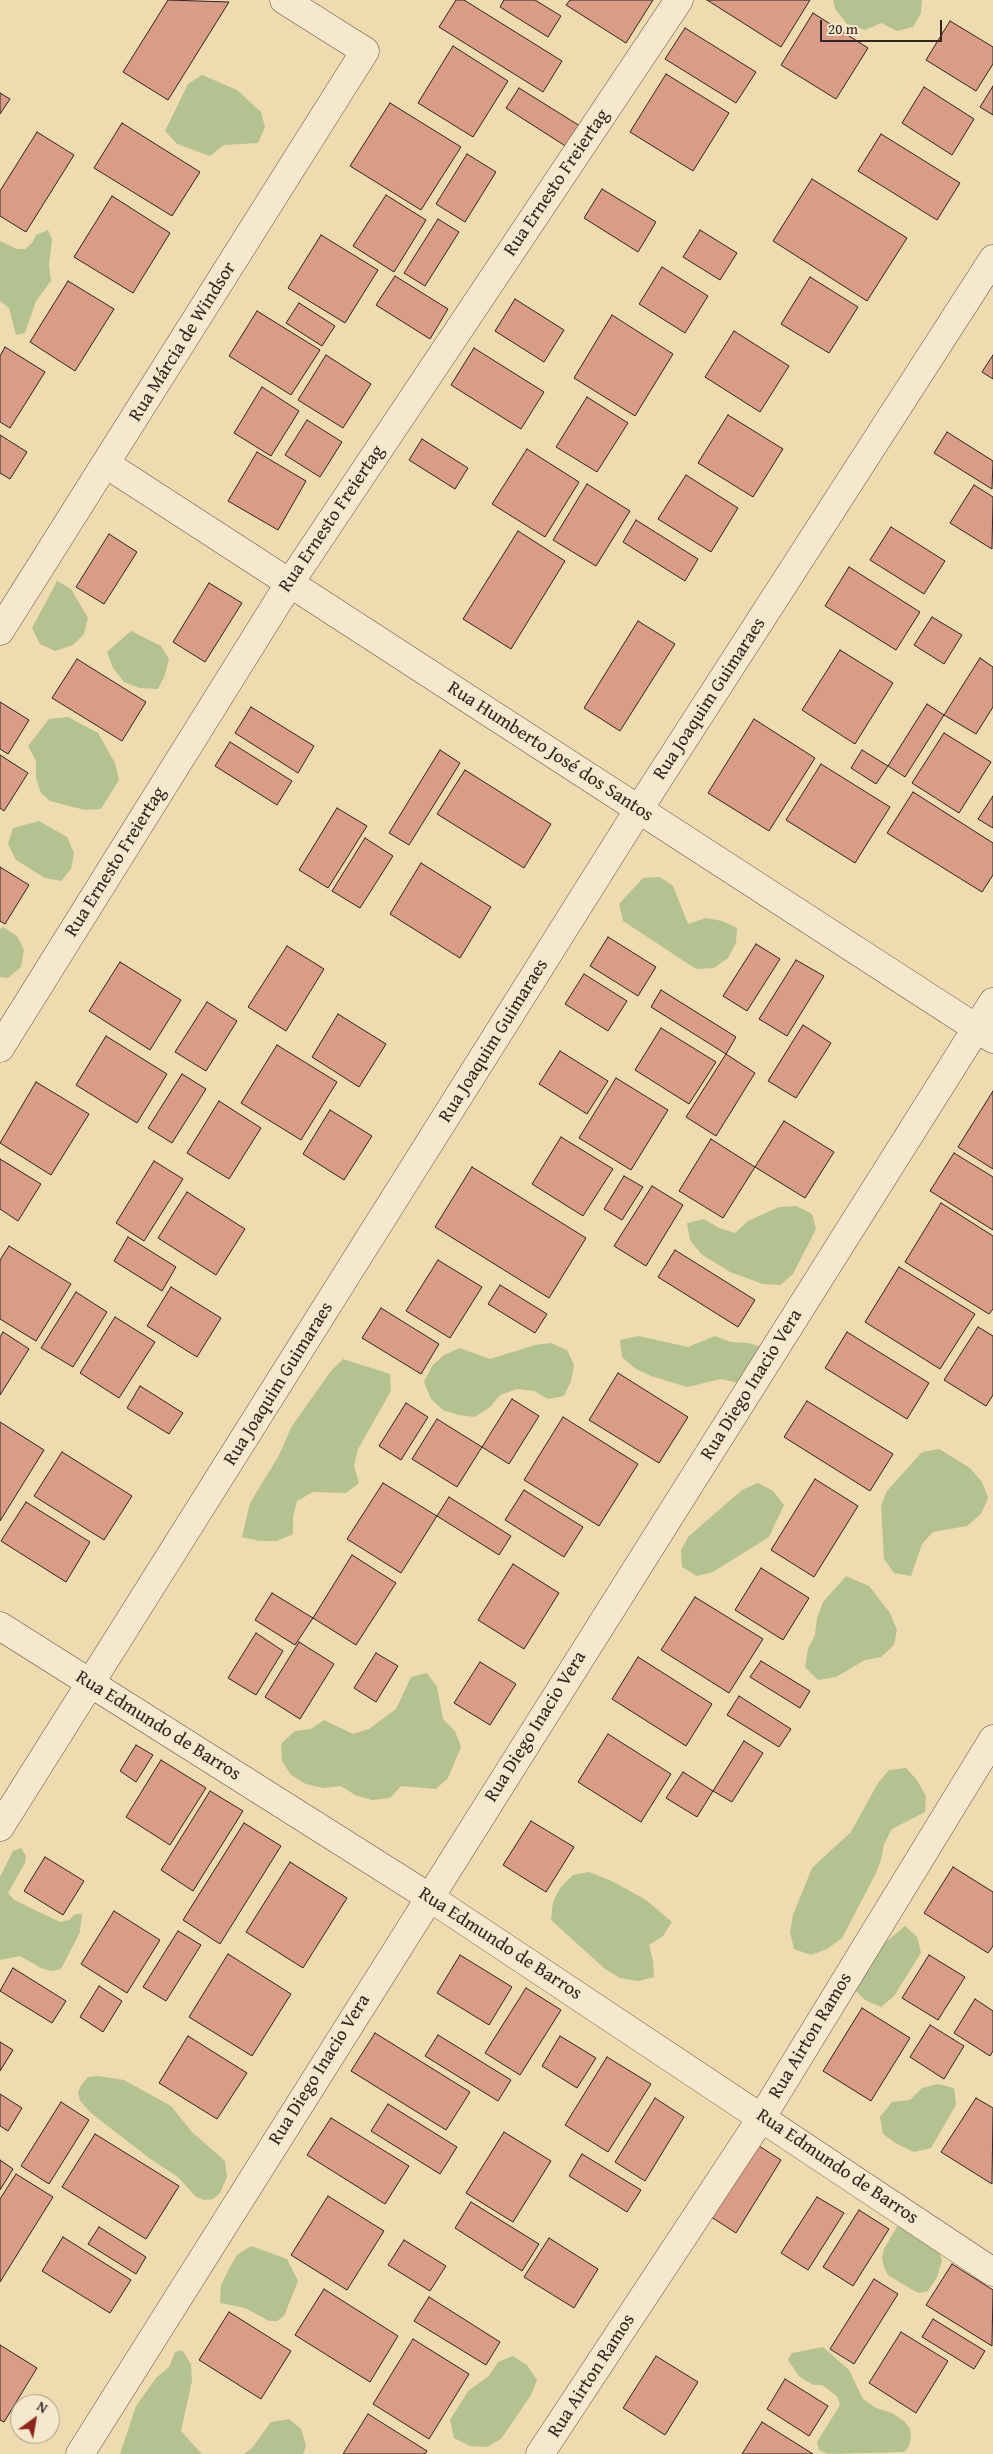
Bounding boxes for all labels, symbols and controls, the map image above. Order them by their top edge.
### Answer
scale bar [823,10,946,42]
text: 20 m [828,18,858,39]
street label: Rua Ernesto Freiertag [499,105,615,261]
street label: Rua Márcia de Windsor [125,258,241,426]
street label: Rua Ernesto Freiertag [274,441,390,597]
street label: Rua Joaquim Guimaraes [649,614,771,784]
street label: Rua Humberto José dos Santos [443,677,657,827]
street label: Rua Ernesto Freiertag [61,783,171,941]
street label: Rua Joaquim Guimaraes [434,955,554,1127]
street label: Rua Joaquim Guimaraes [219,1298,339,1470]
street label: Rua Diego Inacio Vera [696,1305,808,1465]
street label: Rua Diego Inacio Vera [480,1647,592,1807]
street label: Rua Edmundo de Barros [71,1666,245,1786]
street label: Rua Edmundo de Barros [414,1883,586,2005]
street label: Rua Airton Ramos [764,1969,858,2103]
street label: Rua Diego Inacio Vera [264,1990,376,2150]
street label: Rua Edmundo de Barros [752,2104,922,2230]
street label: Rua Airton Ramos [543,2310,641,2442]
north arrow [10,2394,60,2444]
text: N [33,2396,52,2418]

